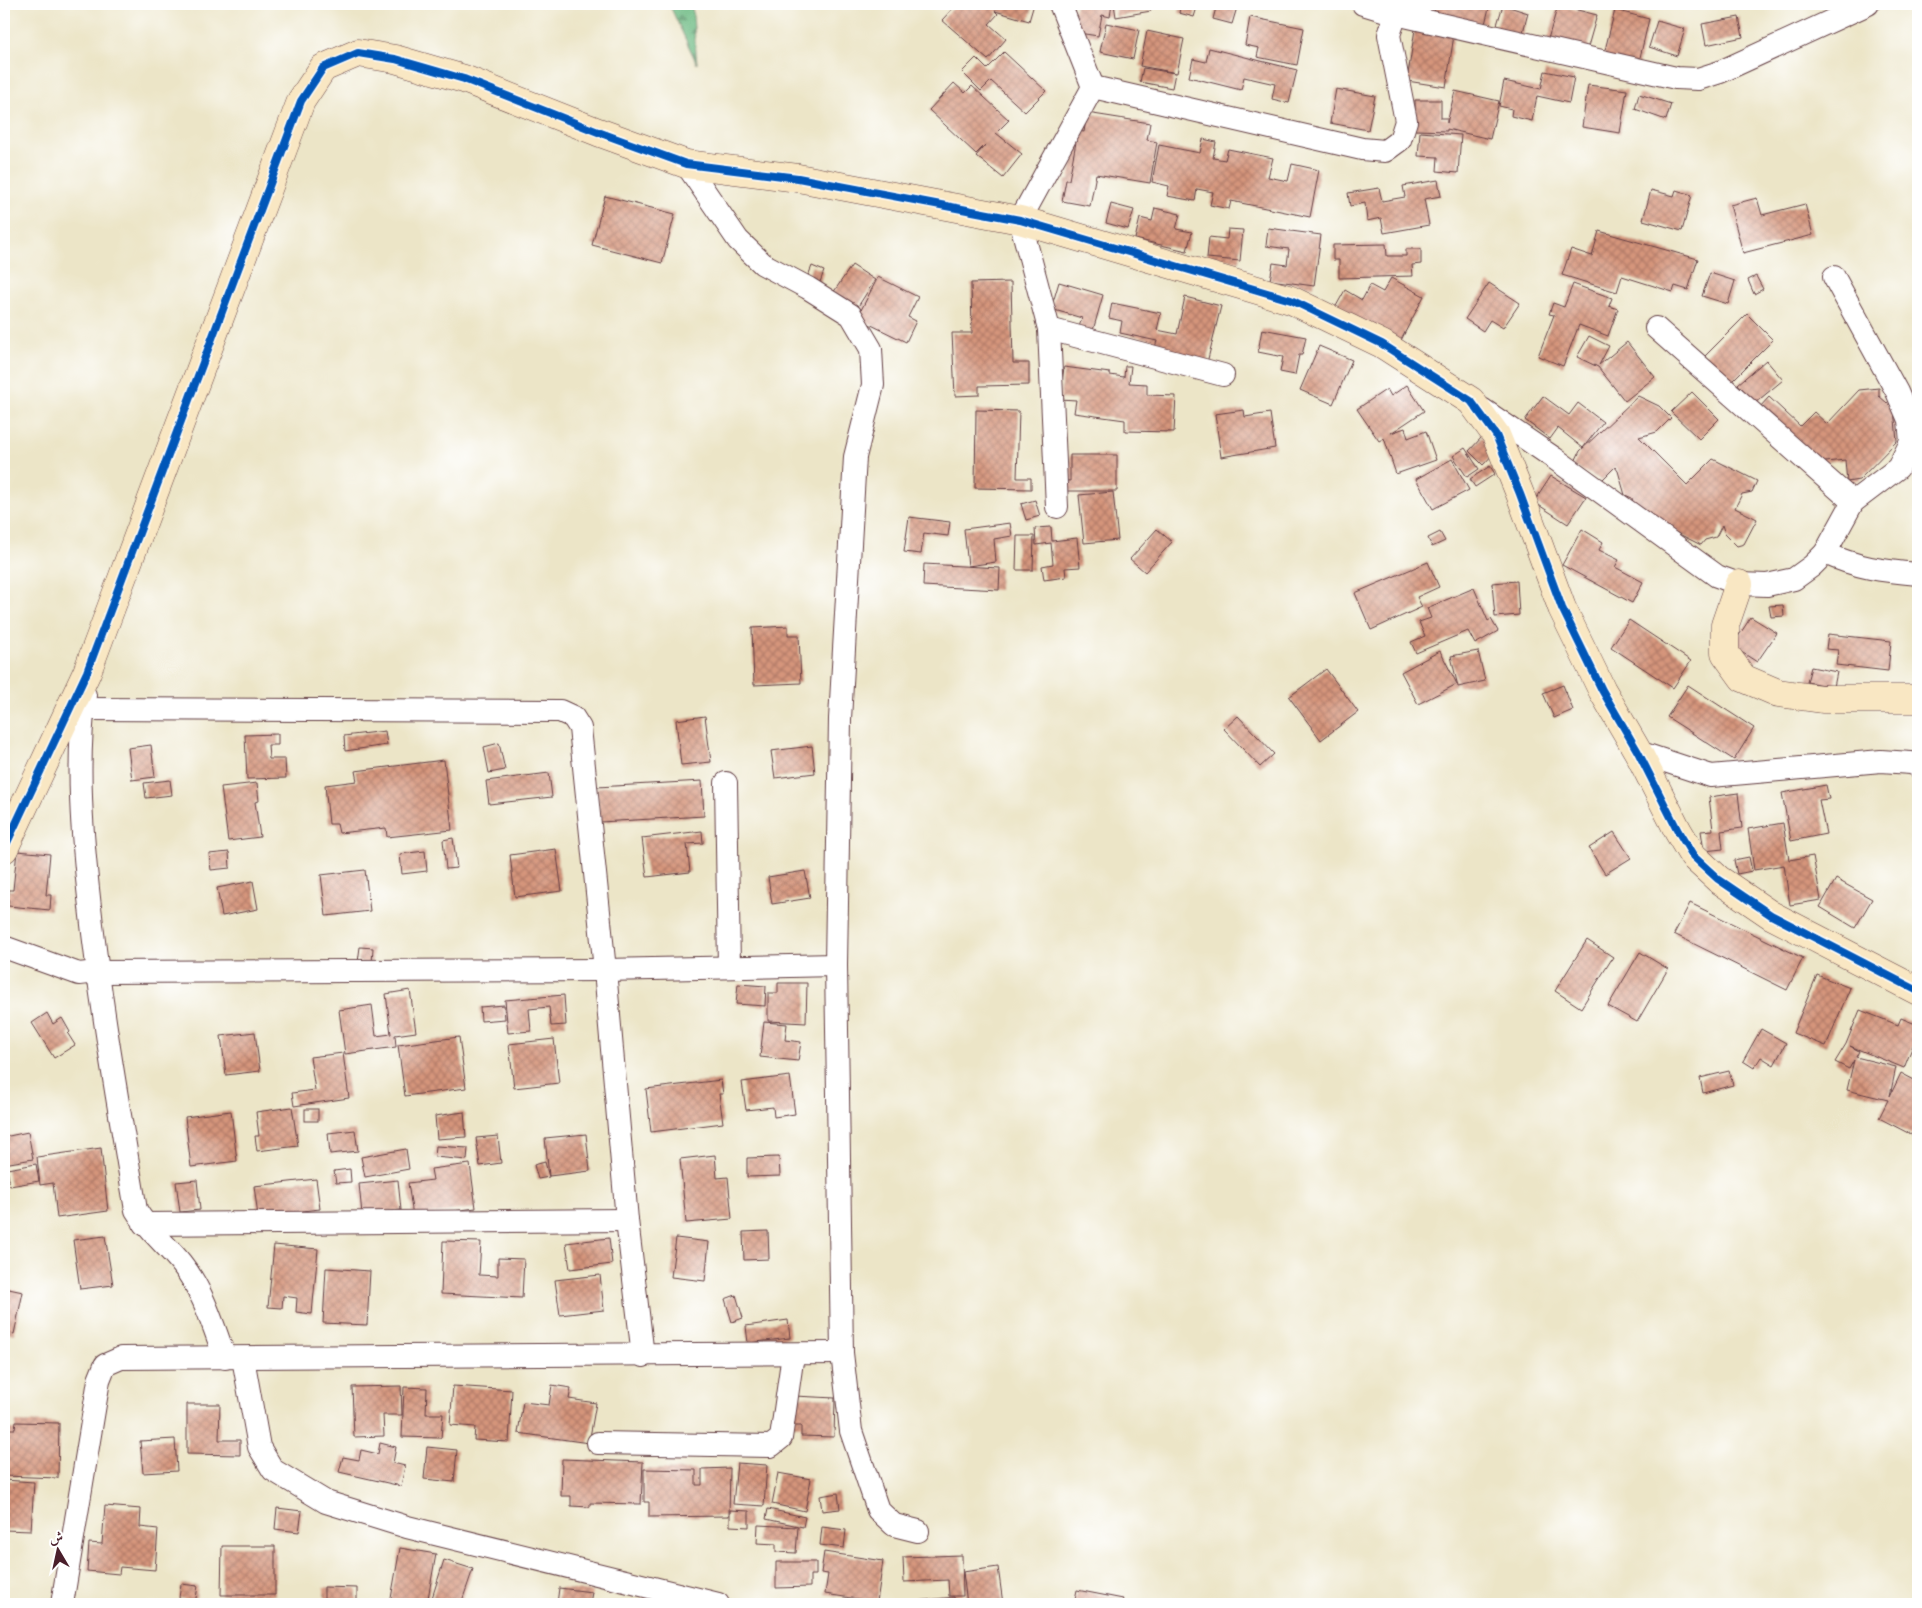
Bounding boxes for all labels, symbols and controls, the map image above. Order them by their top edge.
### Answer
north arrow [32,1526,82,1576]
text: ش [48,1526,64,1548]

